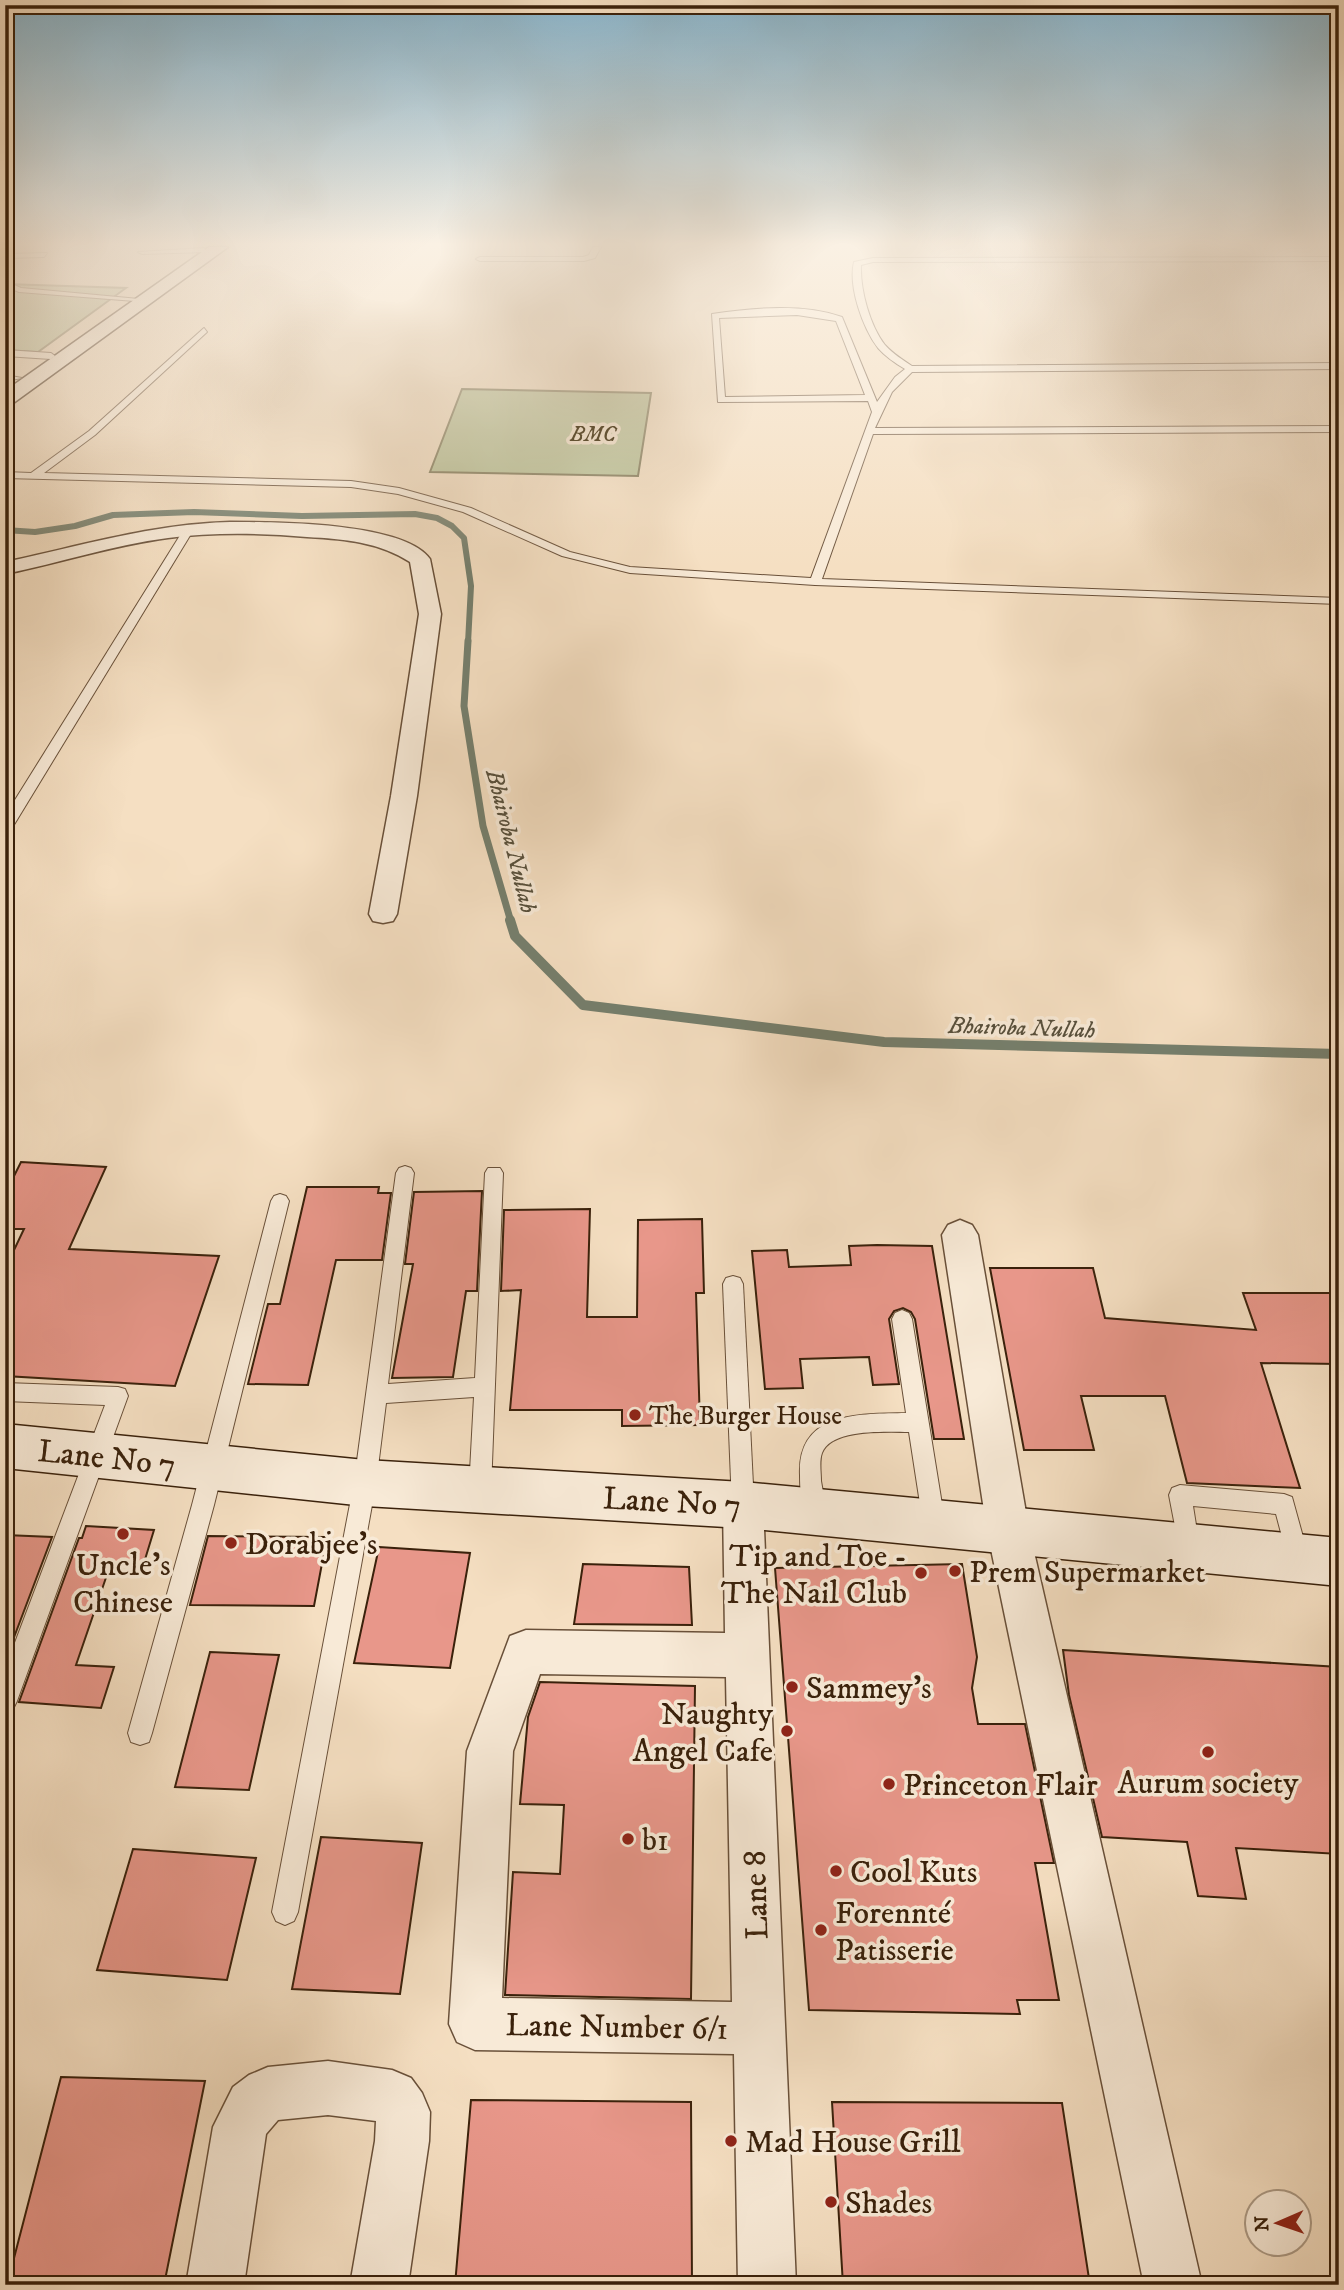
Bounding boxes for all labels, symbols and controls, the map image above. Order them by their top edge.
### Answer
park label: BMC [569,422,617,448]
water label: Bhairoba Nullah [478,766,542,916]
water label: Bhairoba Nullah [947,1011,1096,1046]
place label: The Burger House [649,1400,842,1433]
marker: The Burger House [627,1407,643,1423]
street label: Lane No 7 [36,1432,178,1486]
street label: Lane No 7 [602,1479,742,1527]
place label: Dorabjee's [245,1525,377,1565]
marker: Uncle's Chinese [115,1526,131,1542]
marker: Dorabjee's [223,1535,239,1551]
place label: Tip and Toe - The Nail Club [721,1537,907,1614]
place label: Uncle's Chinese [73,1546,173,1623]
place label: Prem Supermarket [969,1553,1206,1593]
marker: Prem Supermarket [947,1563,963,1579]
marker: Tip and Toe - The Nail Club [913,1565,929,1581]
place label: Sammey's [806,1669,932,1709]
marker: Sammey's [784,1679,800,1695]
place label: Naughty Angel Cafe [632,1695,774,1772]
marker: Naughty Angel Cafe [779,1723,795,1739]
marker: Aurum society [1200,1744,1216,1760]
place label: Aurum society [1117,1764,1299,1804]
place label: Princeton Flair [903,1766,1098,1806]
marker: Princeton Flair [881,1776,897,1792]
place label: b1 [642,1821,669,1861]
marker: b1 [620,1831,636,1847]
street label: Lane 8 [735,1850,779,1940]
place label: Cool Kuts [850,1853,977,1893]
marker: Cool Kuts [828,1863,844,1879]
place label: Forennté Patisserie [835,1894,954,1971]
marker: Forennté Patisserie [813,1922,829,1938]
street label: Lane Number 6/1 [505,2006,729,2050]
place label: Mad House Grill [745,2123,961,2163]
marker: Mad House Grill [723,2133,739,2149]
place label: Shades [845,2184,932,2224]
north arrow [1242,2188,1312,2258]
marker: Shades [823,2194,839,2210]
text: N [1251,2215,1274,2232]

